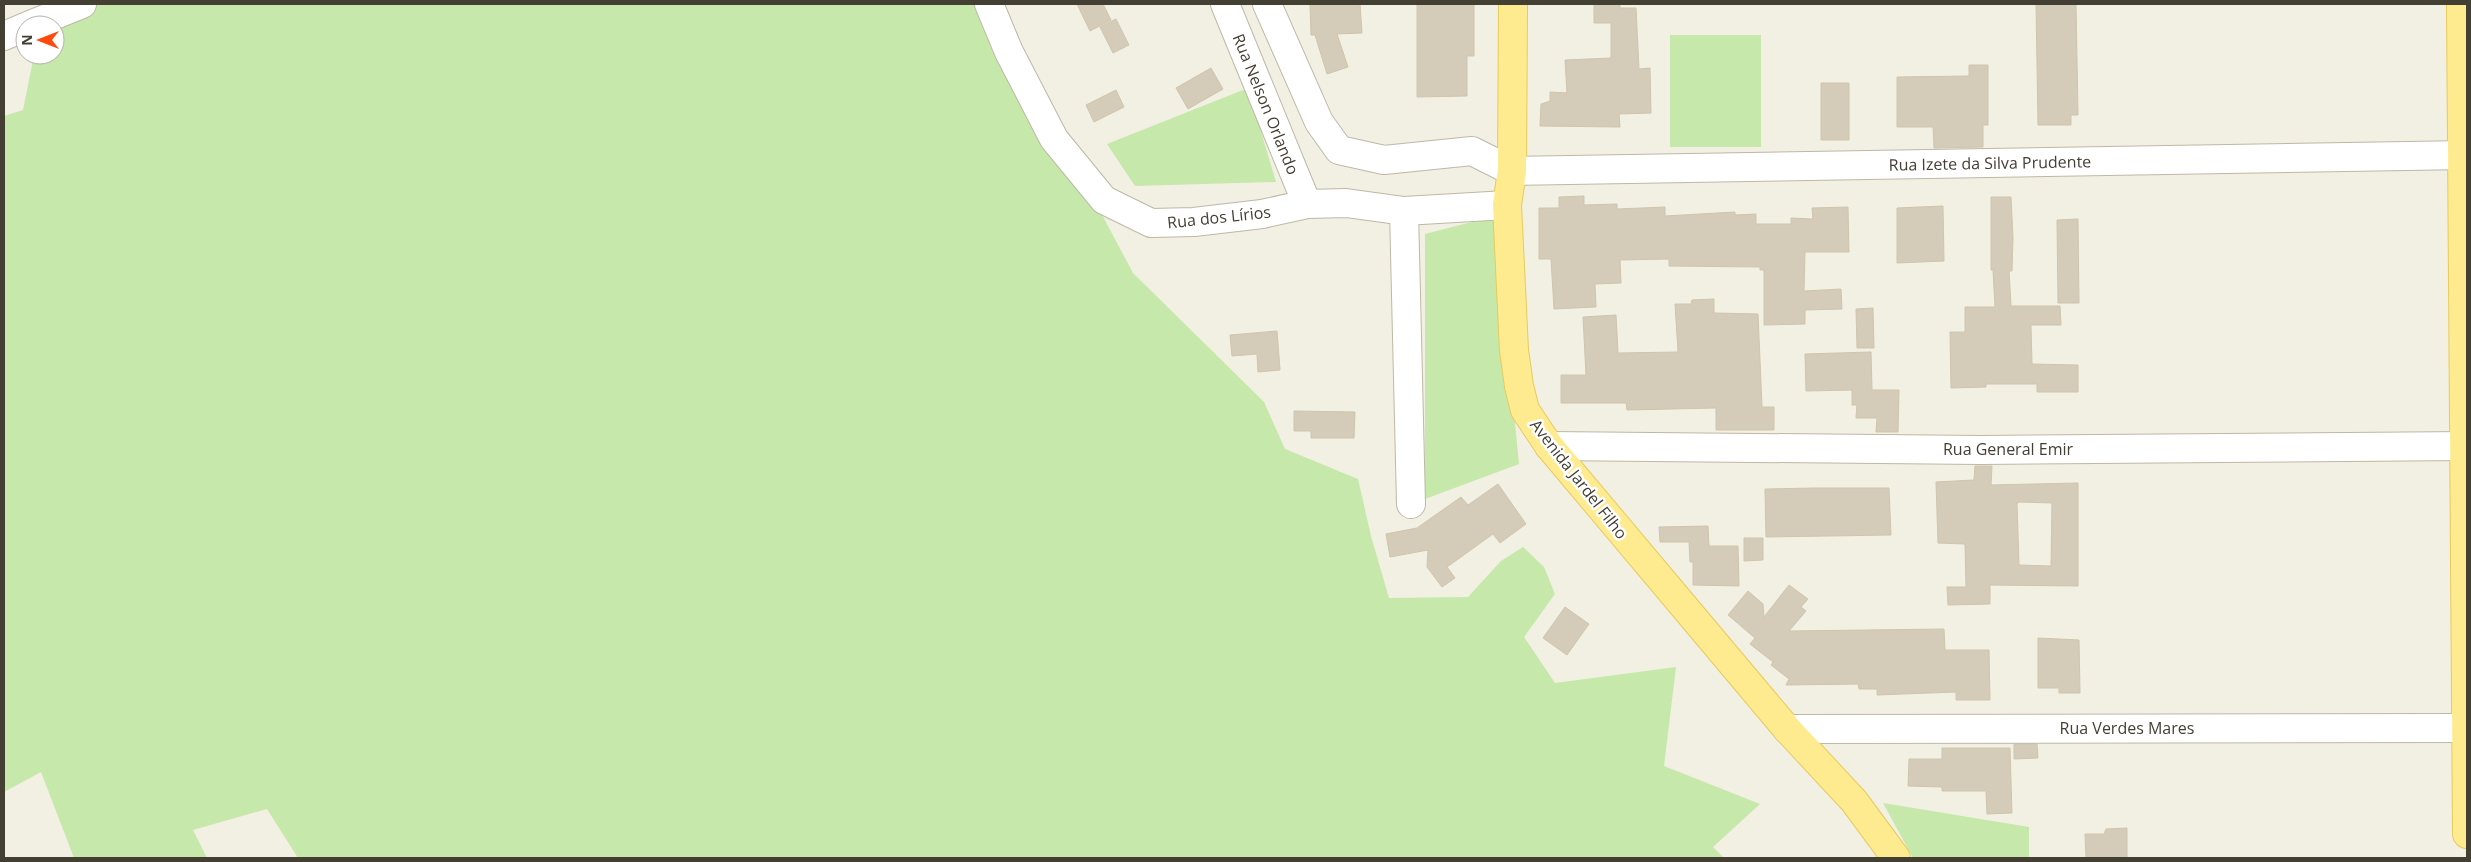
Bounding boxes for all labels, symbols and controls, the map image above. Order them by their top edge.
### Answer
north arrow [15,15,65,65]
street label: Rua Nelson Orlando [1228,30,1304,178]
text: N [17,34,36,46]
street label: Rua Izete da Silva Prudente [1889,150,2091,176]
street label: Rua dos Lírios [1166,201,1272,233]
street label: Avenida Jardel Filho [1525,415,1633,543]
street label: Rua General Emir [1943,438,2073,460]
street label: Rua Verdes Mares [2060,717,2194,739]

